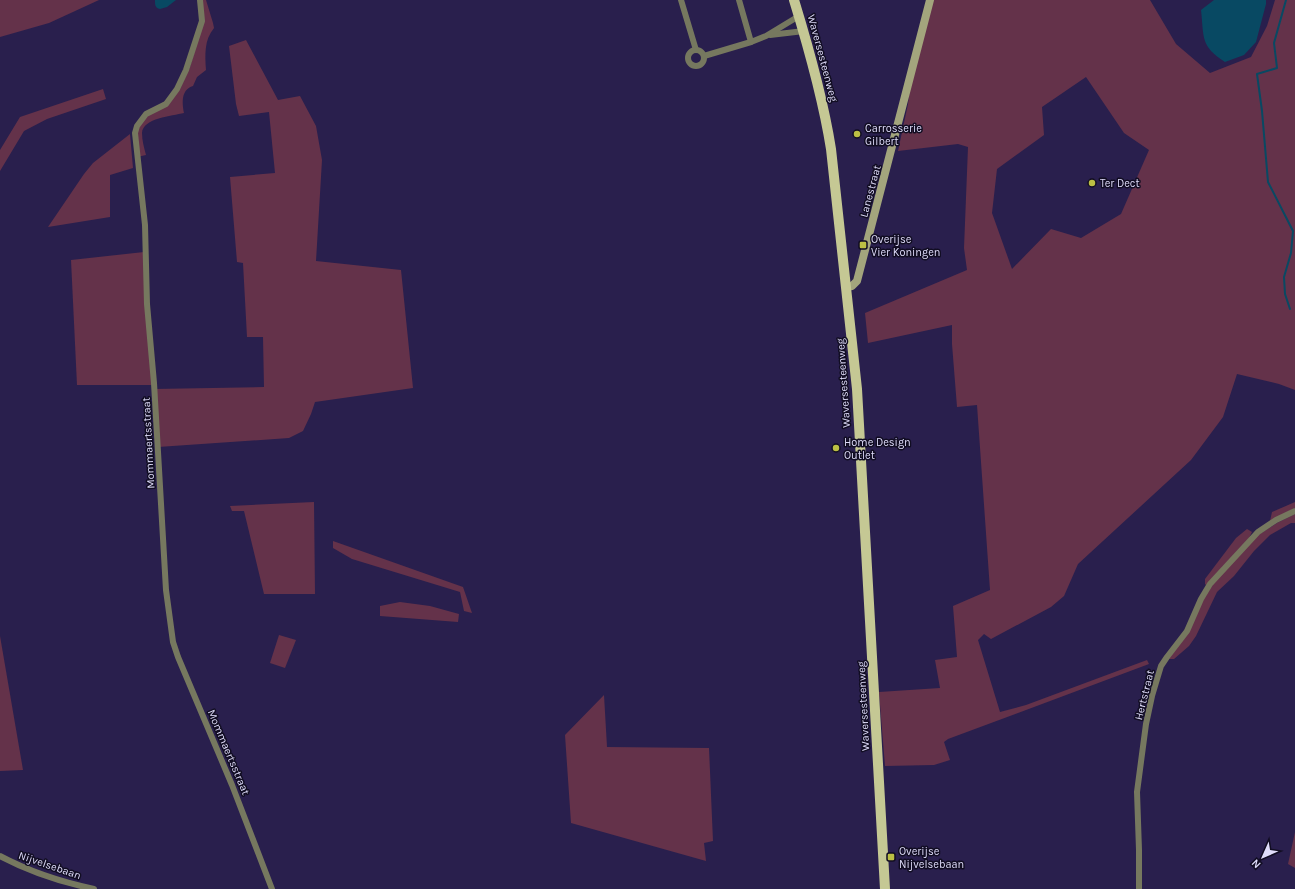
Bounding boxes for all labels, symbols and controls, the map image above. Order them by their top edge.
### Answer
street label: Waversesteenweg [805,13,841,104]
place label: Carrosserie Gilbert [865,122,922,148]
marker: Carrosserie Gilbert [852,129,862,139]
street label: Lanestraat [857,164,884,219]
place label: Ter Dect [1100,177,1140,190]
marker: Ter Dect [1087,178,1097,188]
place label: Overijse Vier Koningen [871,233,940,259]
marker: Overijse Vier Koningen [858,240,868,250]
street label: Waversesteenweg [834,337,853,428]
street label: Mommaertsstraat [140,397,157,489]
place label: Home Design Outlet [844,436,911,462]
marker: Home Design Outlet [831,443,841,453]
street label: Waversesteenweg [855,660,872,751]
street label: Hertstraat [1132,669,1157,722]
street label: Mommaertsstraat [205,707,252,797]
north arrow [1243,837,1283,877]
place label: Overijse Nijvelsebaan [899,845,964,871]
street label: Nijvelsebaan [17,849,83,882]
marker: Overijse Nijvelsebaan [886,852,896,862]
text: N [1249,856,1264,871]

